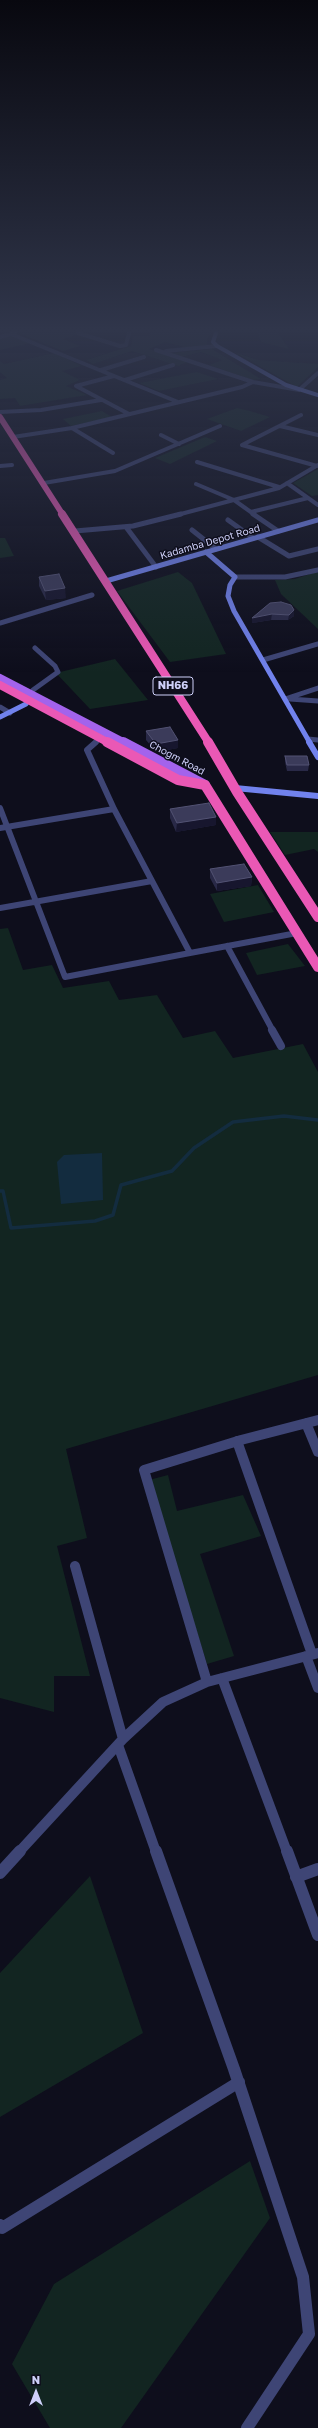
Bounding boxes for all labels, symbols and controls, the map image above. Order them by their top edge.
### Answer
street label: Kadamba Depot Road [159,522,261,562]
road number: NH66 [153,677,193,695]
street label: Chogm Road [147,738,207,778]
north arrow [16,2372,56,2412]
text: N [32,2373,40,2386]

